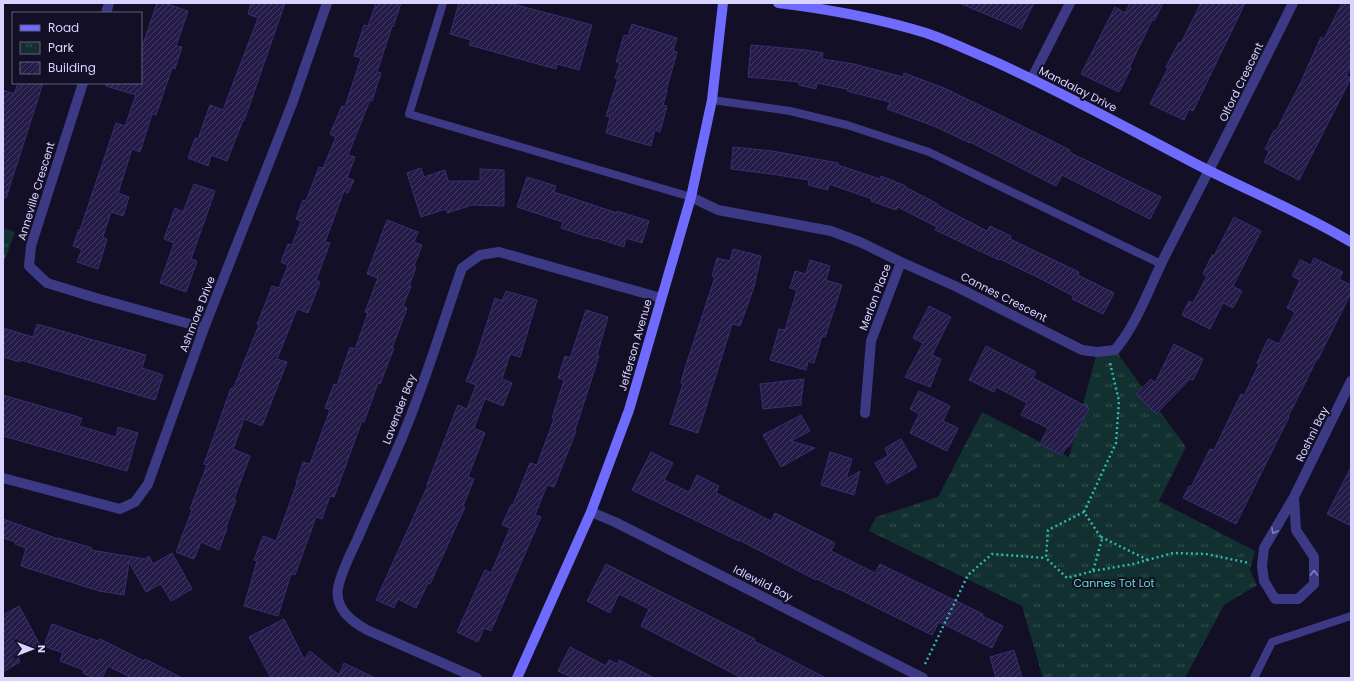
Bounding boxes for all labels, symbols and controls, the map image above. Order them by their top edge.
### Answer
legend [12,12,142,84]
text: Road [48,19,79,36]
text: Park [48,39,75,56]
street label: Olford Crescent [1215,40,1267,124]
text: Building [48,59,96,76]
street label: Mandalay Drive [1036,62,1120,116]
street label: Anneville Crescent [13,140,59,242]
street label: Merlon Place [855,261,895,333]
street label: Cannes Crescent [958,268,1050,326]
street label: Ashmore Drive [175,274,219,354]
street label: Jefferson Avenue [614,297,656,393]
street label: Lavender Bay [378,371,420,446]
street label: Roshni Bay [1292,403,1333,464]
one-way arrow [1272,527,1279,534]
street label: Idlewild Bay [730,561,796,605]
one-way arrow [1310,570,1318,576]
park label: Cannes Tot Lot [1073,575,1155,591]
north arrow [12,629,52,669]
text: N [34,645,50,653]

